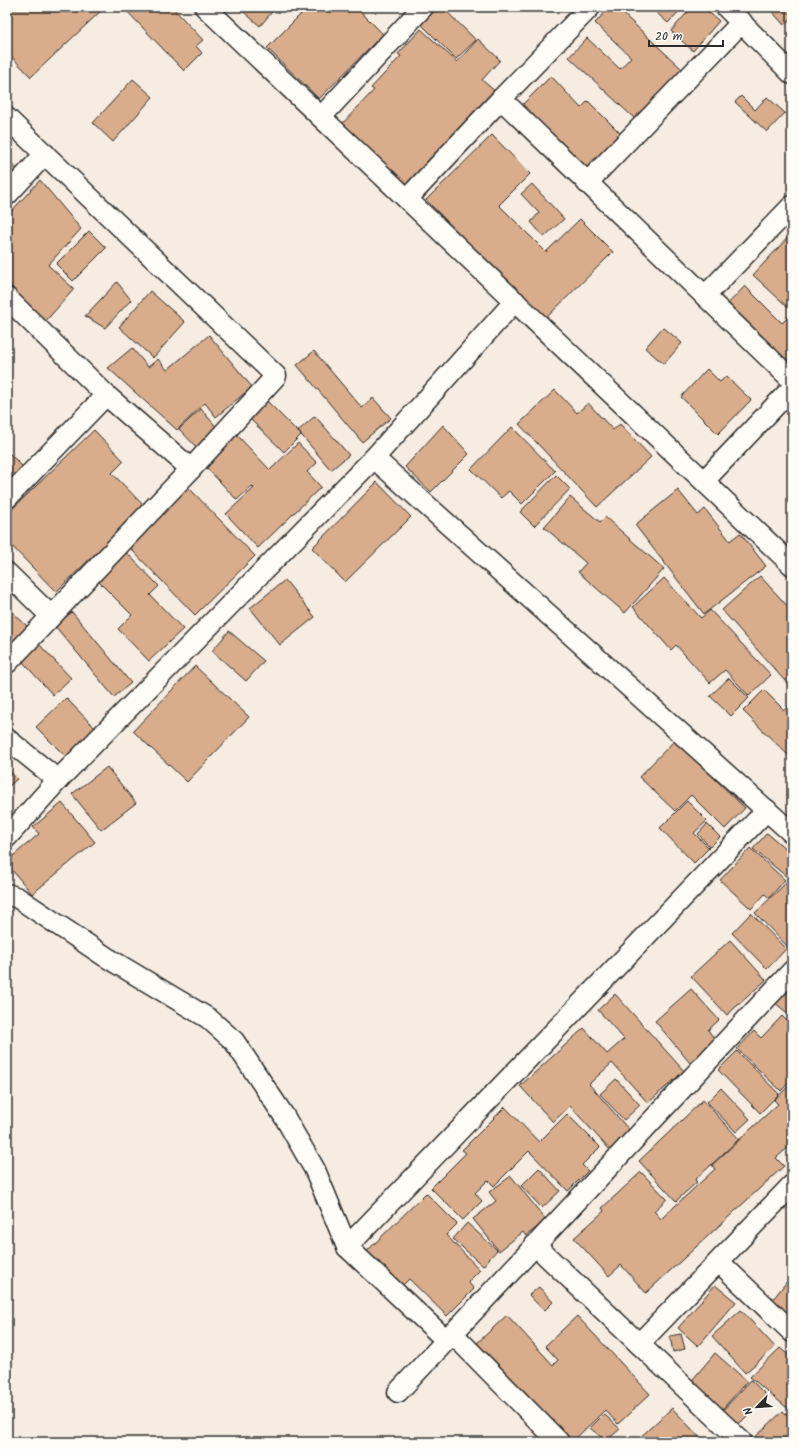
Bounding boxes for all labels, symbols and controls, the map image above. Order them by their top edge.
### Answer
scale bar [649,22,723,48]
text: 20 m [655,27,683,46]
north arrow [737,1387,777,1427]
text: N [739,1404,758,1418]

